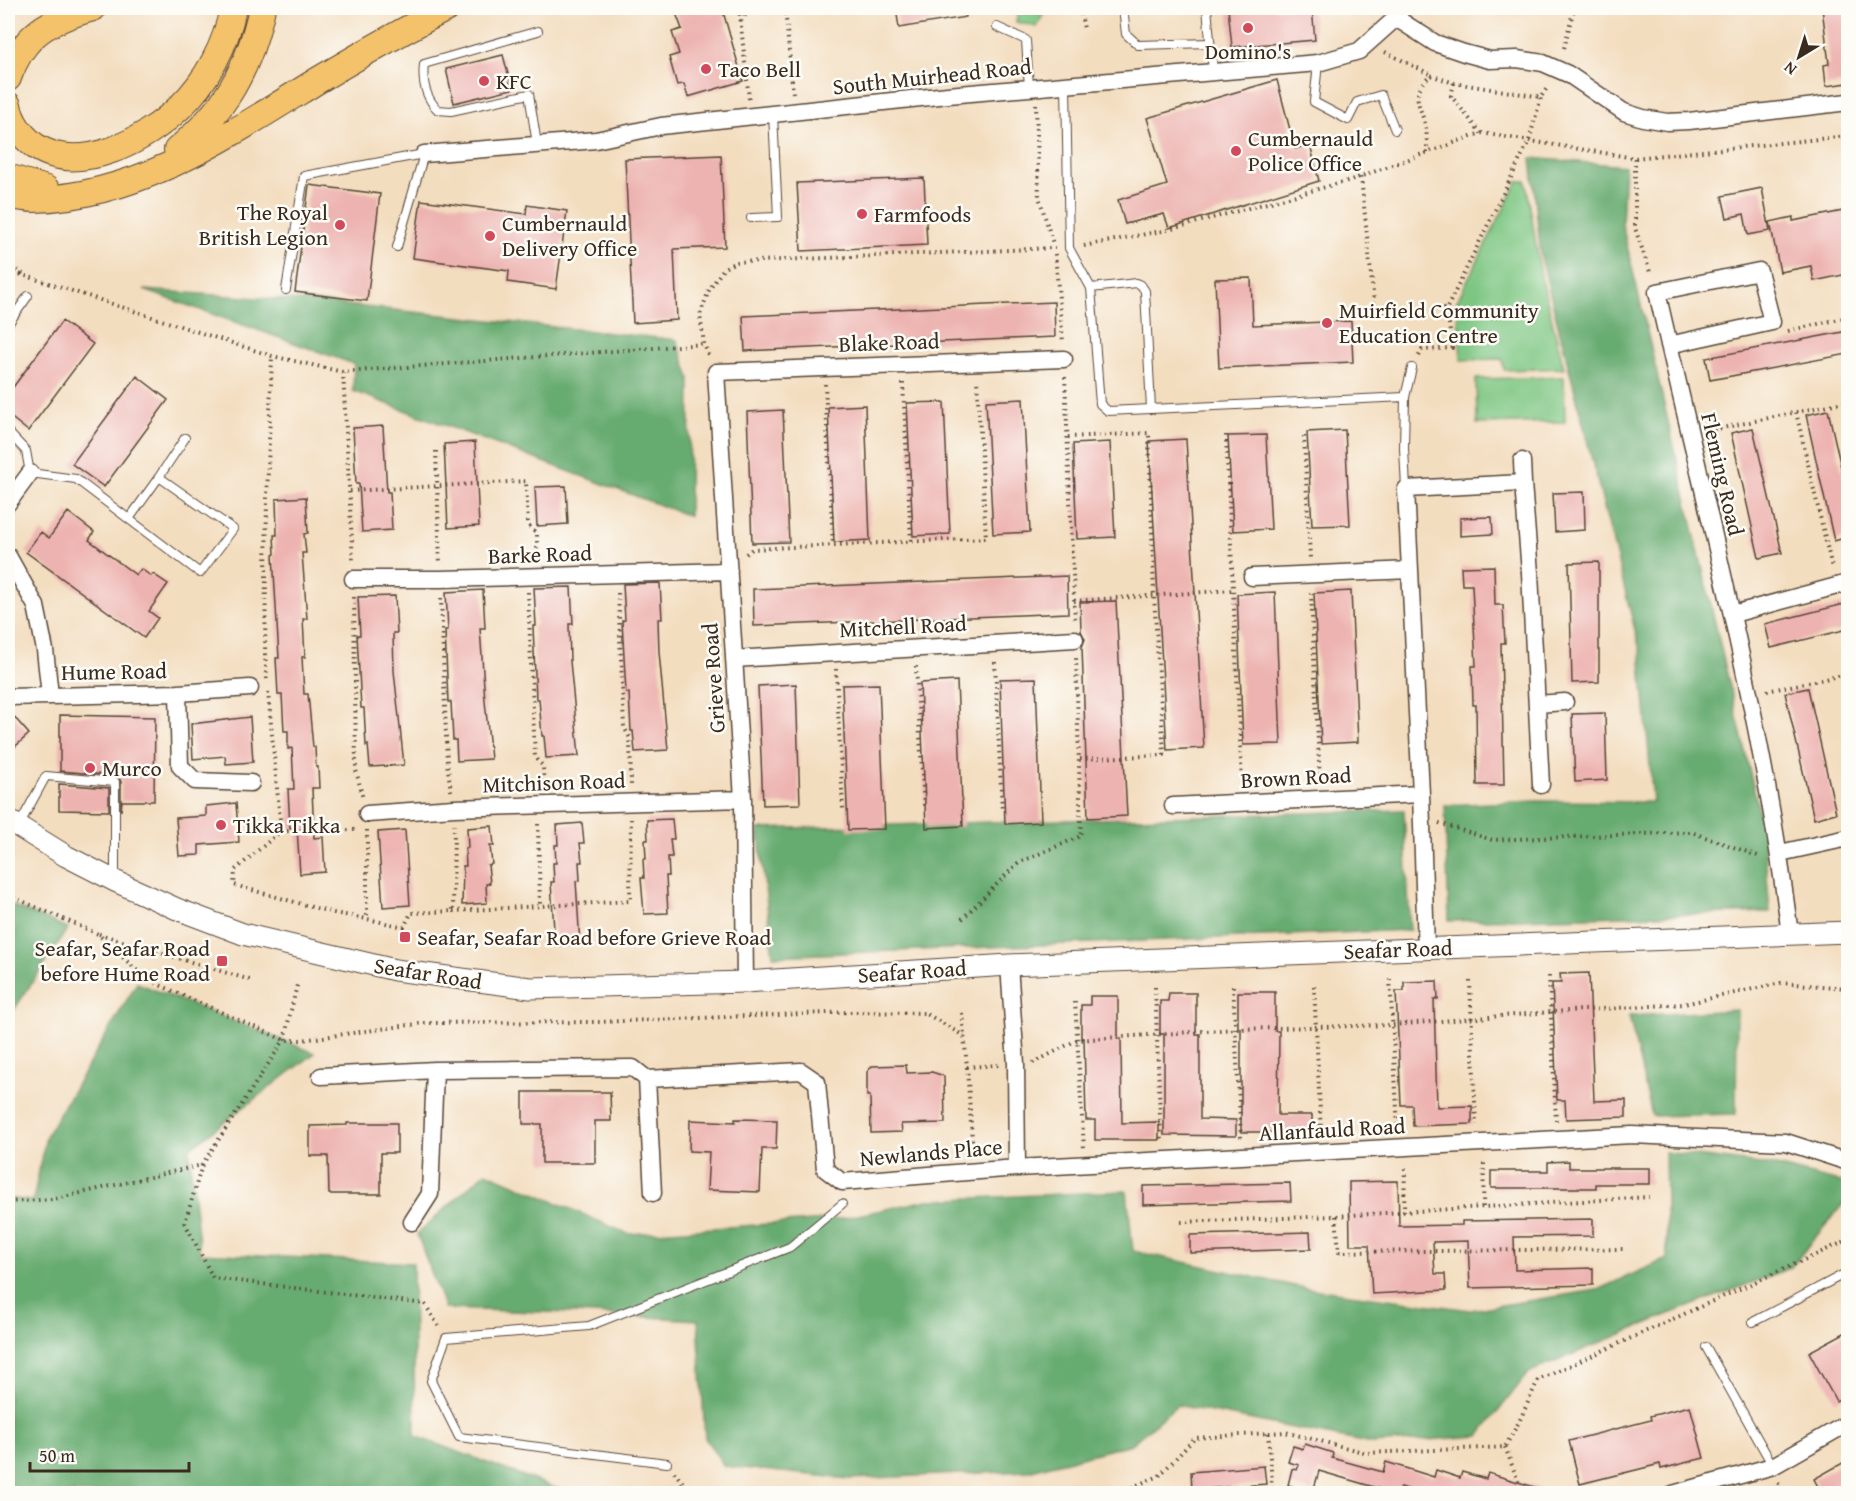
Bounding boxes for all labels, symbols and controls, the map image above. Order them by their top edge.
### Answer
marker: Domino's [1241,21,1255,35]
north arrow [1769,27,1829,87]
place label: Domino's [1205,35,1291,67]
street label: South Muirhead Road [831,50,1033,102]
place label: Taco Bell [718,53,801,85]
text: N [1778,56,1801,82]
marker: Taco Bell [699,62,713,76]
place label: KFC [496,65,532,97]
marker: KFC [477,74,491,88]
place label: Cumbernauld Police Office [1248,122,1373,179]
marker: Cumbernauld Police Office [1229,144,1243,158]
place label: The Royal British Legion [199,196,329,253]
place label: Farmfoods [874,198,971,230]
place label: Cumbernauld Delivery Office [502,207,637,264]
marker: Farmfoods [855,207,869,221]
marker: The Royal British Legion [333,218,347,232]
marker: Cumbernauld Delivery Office [483,229,497,243]
place label: Muirfield Community Education Centre [1339,294,1539,351]
marker: Muirfield Community Education Centre [1320,316,1334,330]
street label: Blake Road [838,324,940,360]
street label: Fleming Road [1693,409,1753,539]
street label: Barke Road [488,536,593,572]
street label: Mitchell Road [839,607,968,645]
street label: Grieve Road [693,622,733,734]
street label: Hume Road [61,654,167,688]
place label: Murco [102,752,162,784]
street label: Brown Road [1240,758,1352,796]
marker: Murco [83,761,97,775]
street label: Mitchison Road [482,764,626,800]
place label: Tikka Tikka [233,809,341,841]
marker: Tikka Tikka [214,818,228,832]
place label: Seafar, Seafar Road before Grieve Road [417,921,772,953]
marker: Seafar, Seafar Road before Grieve Road [398,930,412,944]
street label: Seafar Road [1343,931,1453,967]
place label: Seafar, Seafar Road before Hume Road [35,932,210,989]
street label: Seafar Road [372,949,485,997]
street label: Seafar Road [857,951,968,991]
marker: Seafar, Seafar Road before Hume Road [215,954,229,968]
street label: Allanfauld Road [1258,1109,1406,1149]
street label: Newlands Place [858,1130,1004,1174]
scale bar [30,1435,189,1473]
text: 50 m [39,1442,75,1469]

